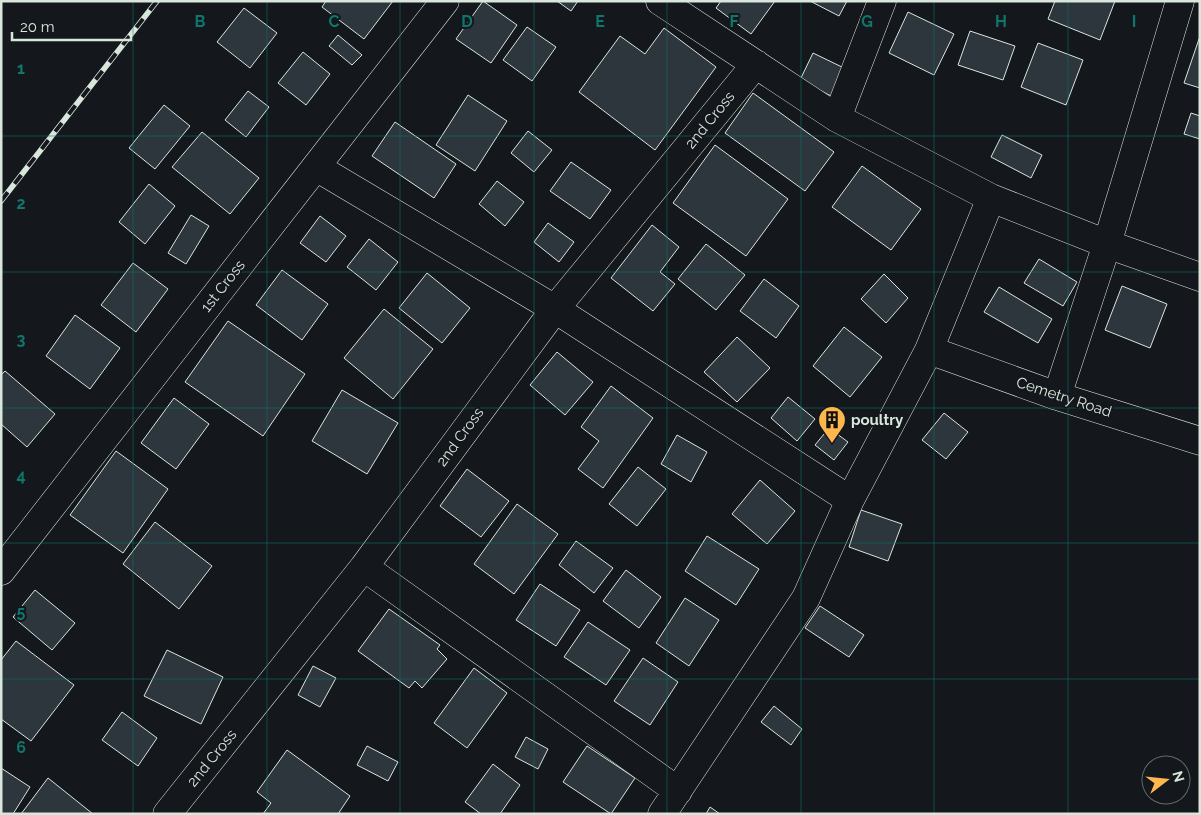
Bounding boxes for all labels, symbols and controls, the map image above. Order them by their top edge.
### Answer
scale bar [12,10,131,42]
text: B [195,12,206,31]
text: C [329,12,340,31]
text: D [461,12,473,31]
text: E [595,12,605,31]
text: F [729,12,739,31]
text: G [861,12,873,31]
text: H [995,12,1007,31]
text: I [1132,12,1136,31]
text: 20 m [20,18,55,36]
text: 1 [17,59,25,78]
street label: 2nd Cross [681,88,739,152]
text: 2 [16,194,26,213]
street label: 1st Cross [197,256,249,316]
text: 3 [17,330,26,349]
street label: Cemetry Road [1014,373,1114,421]
street label: 2nd Cross [433,404,487,470]
building icon: poultry [817,405,847,444]
place label: poultry [851,411,904,429]
text: 4 [16,466,26,485]
text: 5 [17,602,26,621]
street label: 2nd Cross [183,726,241,790]
text: 6 [16,738,26,757]
north arrow [1141,755,1191,805]
text: N [1169,769,1188,784]

